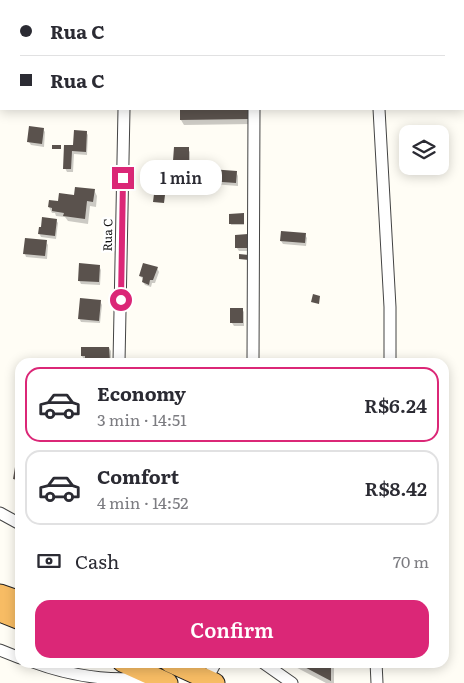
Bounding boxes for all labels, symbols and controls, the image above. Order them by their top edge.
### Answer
text: Rua C [50,17,105,45]
text: Rua C [50,66,105,94]
map controls [399,125,449,175]
button: layers [399,125,449,175]
callout: 1 min [140,160,223,196]
text: 1 min [160,165,202,189]
route end [112,167,134,189]
street label: Rua C [98,218,116,252]
route start [110,289,132,311]
text: Economy [97,379,186,407]
icon: car [37,382,82,427]
text: R$6.24 [364,391,427,419]
text: 3 min · 14:51 [97,407,187,431]
text: Comfort [97,462,179,490]
icon: car [37,465,82,510]
text: R$8.42 [364,474,427,502]
text: 4 min · 14:52 [97,490,188,514]
icon: cash [35,547,63,575]
text: Cash [75,547,119,575]
text: 70 m [393,549,429,573]
button: Confirm [35,600,429,658]

